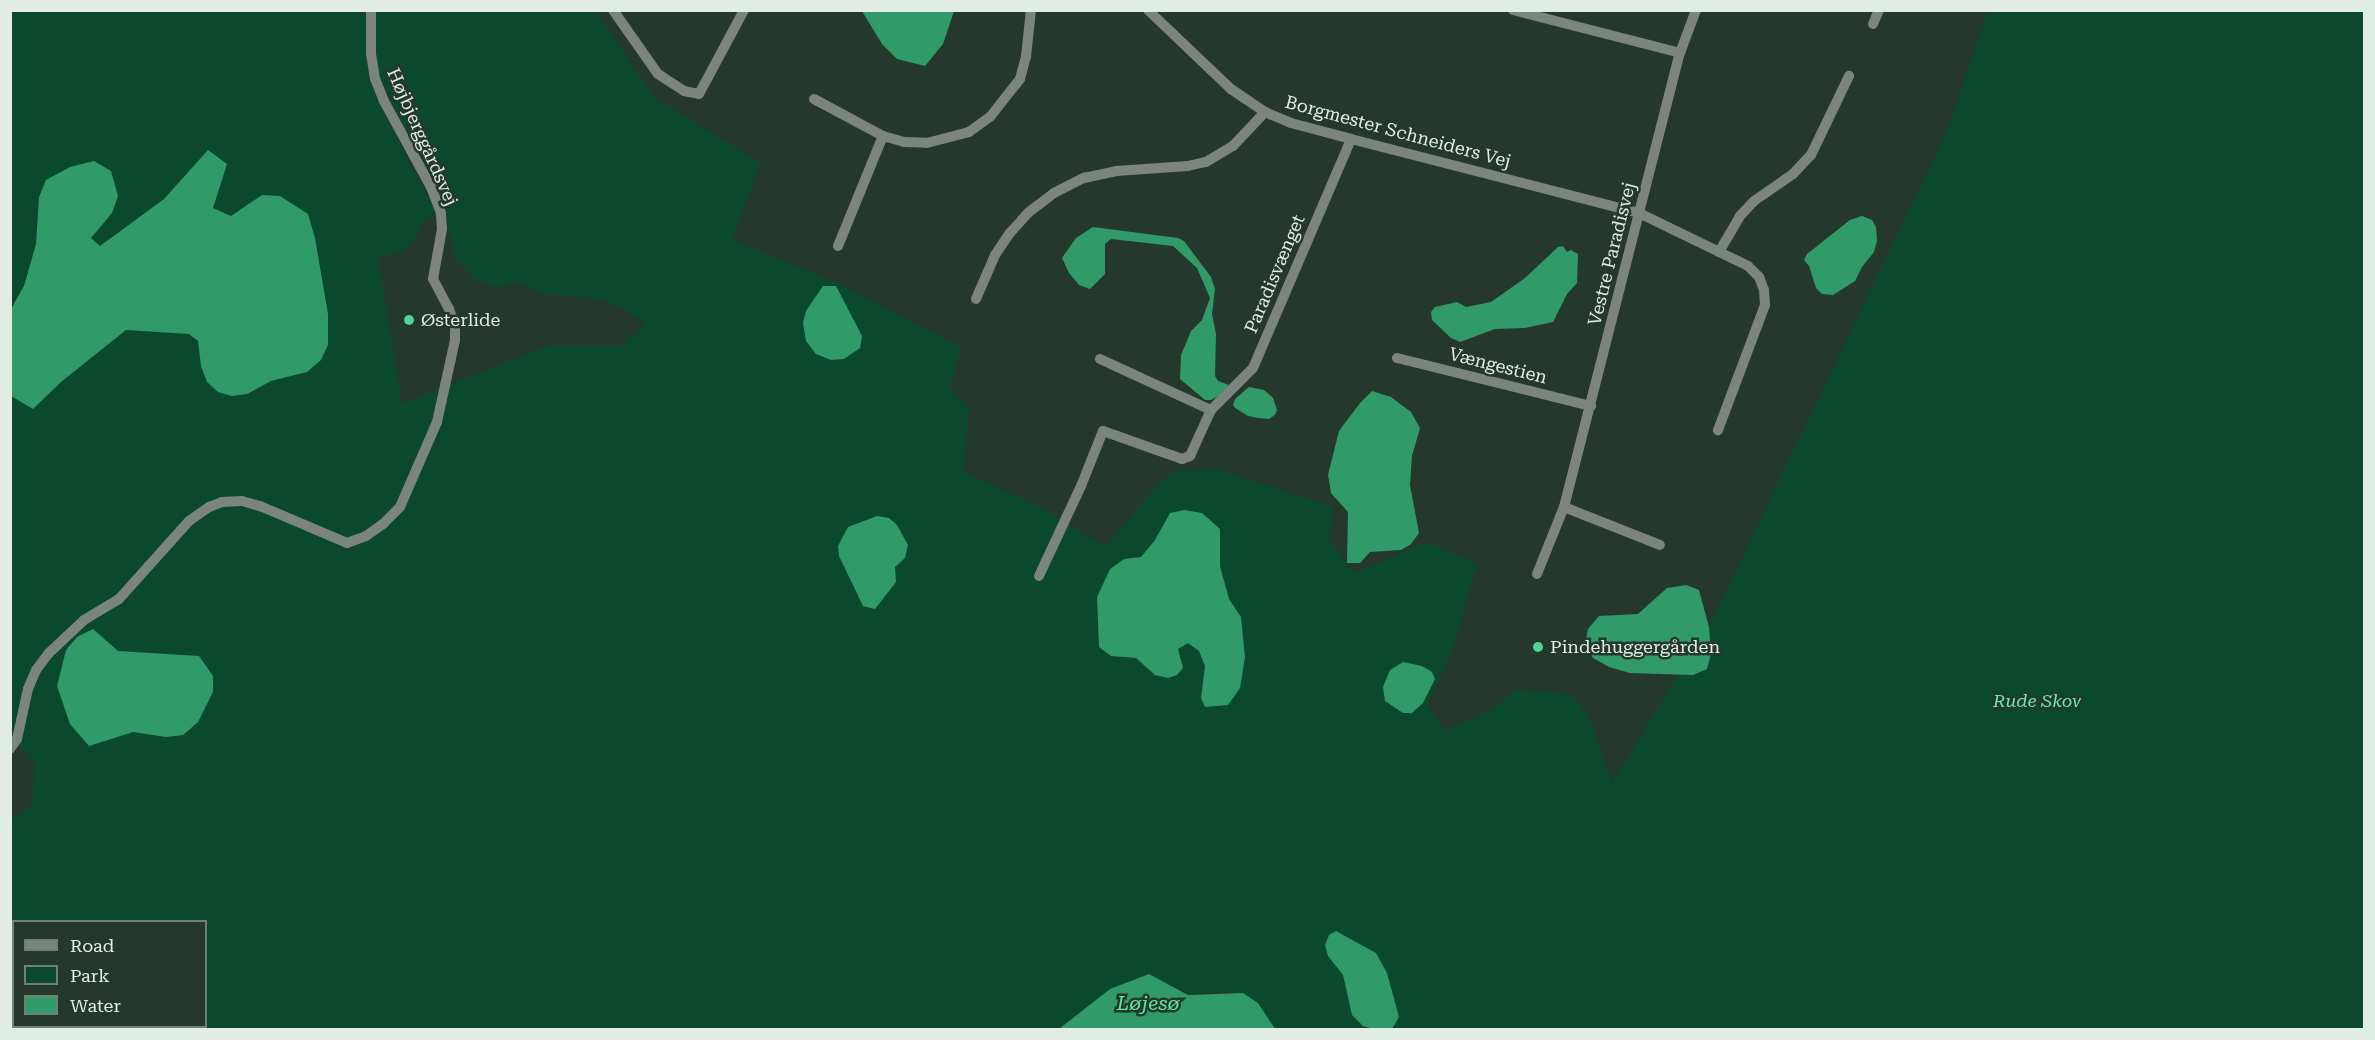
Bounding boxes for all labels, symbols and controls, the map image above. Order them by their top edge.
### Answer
street label: Højbjerggårdsvej [382,65,462,209]
street label: Borgmester Schneiders Vej [1283,91,1513,173]
street label: Vestre Paradisvej [1584,180,1640,328]
street label: Paradisvænget [1240,212,1310,336]
place label: Østerlide [421,309,500,331]
marker: Østerlide [402,313,416,327]
street label: Vængestien [1447,343,1549,389]
place label: Pindehuggergården [1550,636,1720,658]
marker: Pindehuggergården [1531,640,1545,654]
park label: Rude Skov [1993,690,2081,712]
legend [12,920,207,1028]
text: Road [70,935,114,956]
text: Park [70,965,110,986]
water label: Løjesø [1117,991,1179,1015]
text: Water [70,995,121,1016]

